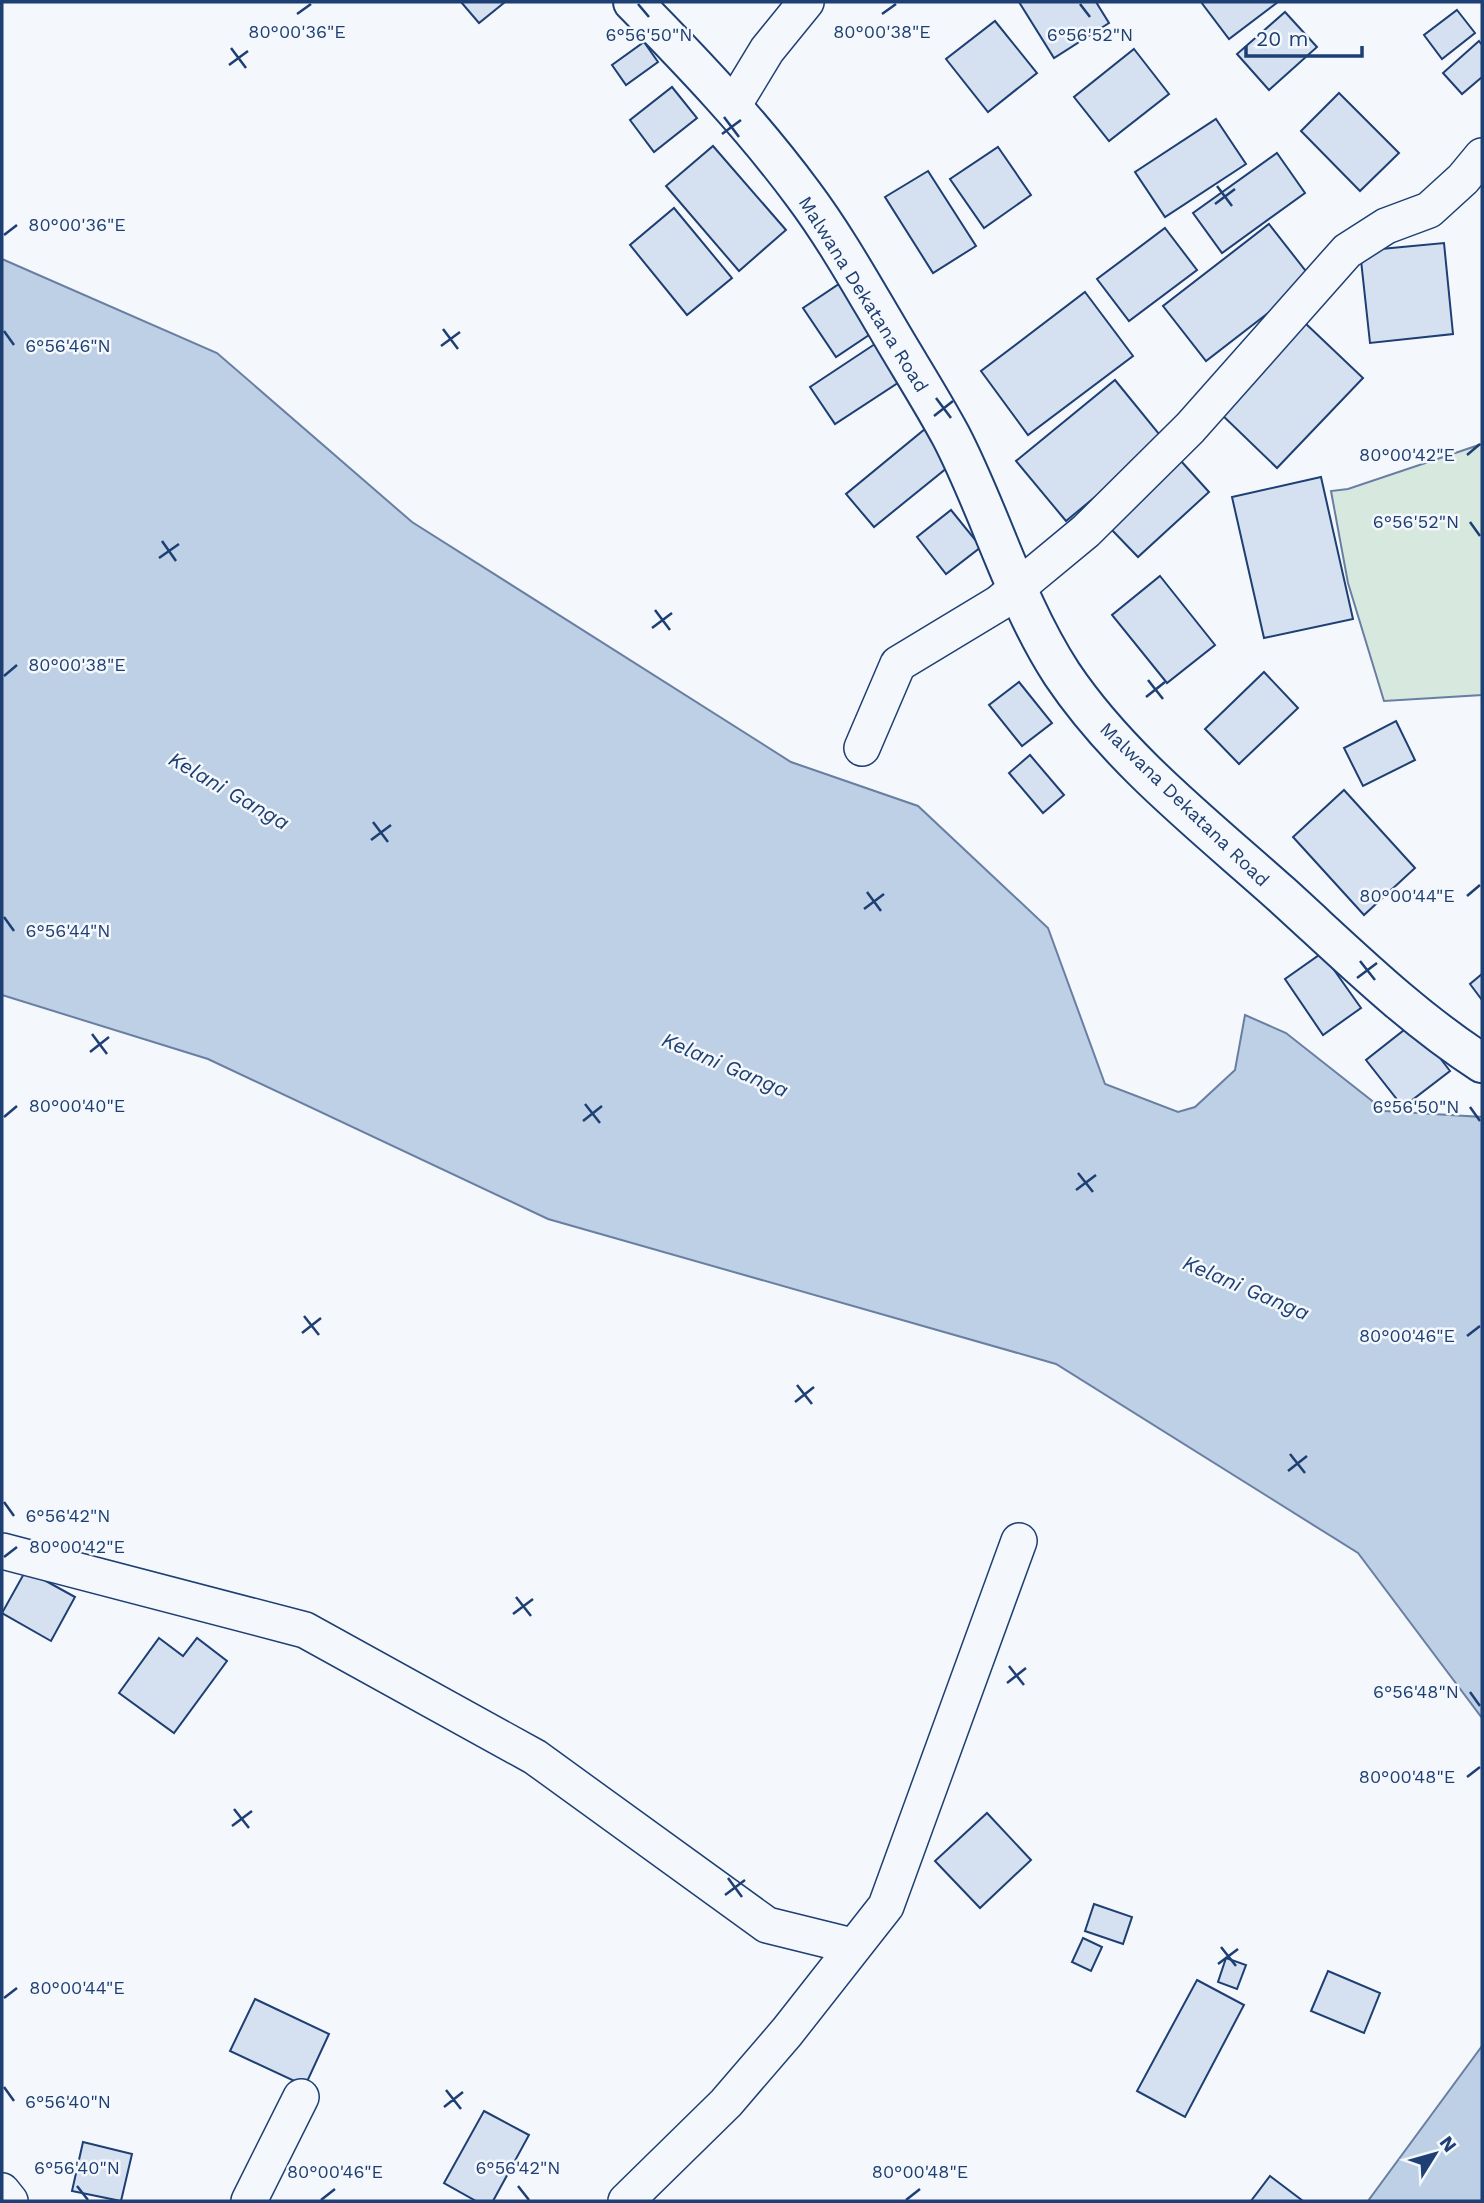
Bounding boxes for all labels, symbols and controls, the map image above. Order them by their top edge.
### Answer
scale bar [1246,14,1362,58]
text: 80°00'36"E [248,21,346,42]
text: 80°00'38"E [833,21,931,42]
text: 6°56'50"N [606,24,693,45]
text: 6°56'52"N [1047,24,1133,45]
text: 20 m [1256,26,1308,51]
street label: Malwana Dekatana Road [794,192,933,396]
text: 80°00'36"E [28,214,126,235]
text: 6°56'46"N [25,335,111,356]
text: 80°00'42"E [1359,444,1455,465]
text: 6°56'52"N [1373,511,1459,532]
text: 80°00'38"E [28,654,126,675]
street label: Malwana Dekatana Road [1095,717,1274,891]
water label: Kelani Ganga [165,746,294,835]
text: 80°00'44"E [1359,885,1455,906]
text: 6°56'44"N [26,920,110,941]
water label: Kelani Ganga [658,1027,792,1102]
text: 80°00'40"E [29,1095,125,1116]
text: 6°56'50"N [1373,1096,1460,1117]
water label: Kelani Ganga [1179,1250,1313,1325]
text: 80°00'46"E [1359,1325,1455,1346]
text: 6°56'42"N [25,1505,111,1526]
text: 80°00'42"E [29,1536,125,1557]
text: 6°56'48"N [1373,1681,1459,1702]
text: 80°00'48"E [1359,1766,1455,1787]
text: 80°00'44"E [29,1977,125,1998]
text: 6°56'40"N [25,2091,111,2112]
north arrow [1400,2119,1470,2189]
text: N [1435,2132,1462,2157]
text: 6°56'40"N [34,2157,120,2178]
text: 6°56'42"N [475,2157,561,2178]
text: 80°00'46"E [287,2161,383,2182]
text: 80°00'48"E [872,2161,968,2182]

